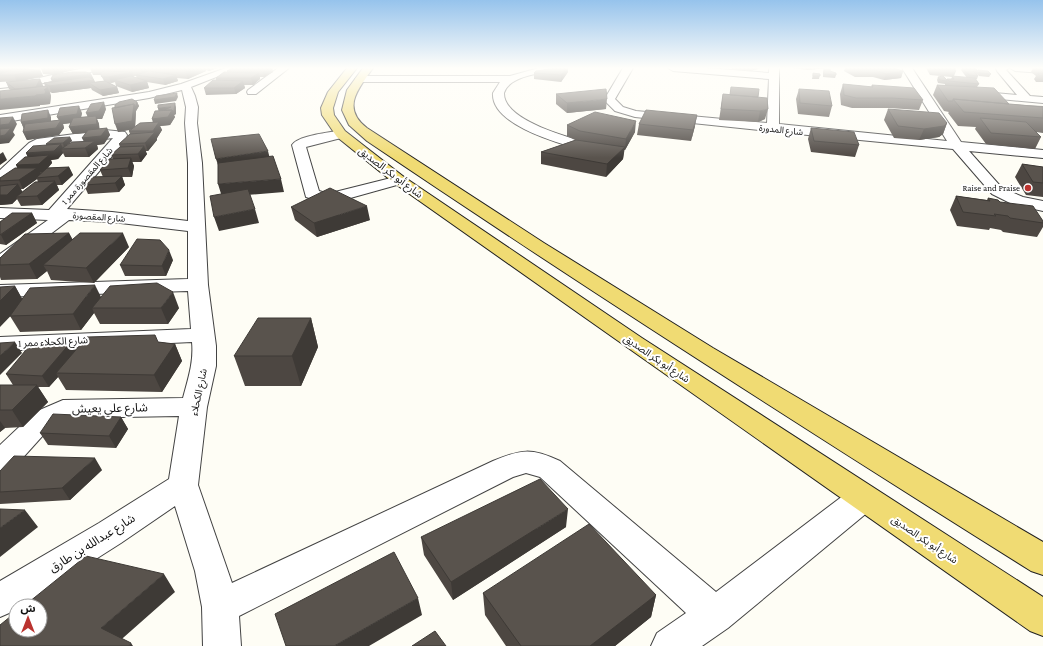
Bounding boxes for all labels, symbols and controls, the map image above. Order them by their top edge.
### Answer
street label: شارع المدورة [758,123,804,139]
street label: شارع أبو بكر الصديق [355,144,425,202]
street label: شارع المقصورة ممر 1 [59,145,116,208]
place label: Raise and Praise [962,183,1020,193]
marker: Raise and Praise [1023,183,1033,193]
street label: شارع المقصورة [72,210,126,226]
street label: شارع أبو بكر الصديق [620,332,692,386]
street label: شارع الكحلاء ممر 1 [18,334,89,351]
street label: شارع الكحلاء [188,367,211,417]
street label: شارع علي يعيش [72,400,148,418]
street label: شارع عبدالله بن طارق [46,511,139,577]
street label: شارع أبو بكر الصديق [888,513,960,567]
north arrow [8,598,48,638]
text: ش [20,602,36,615]

